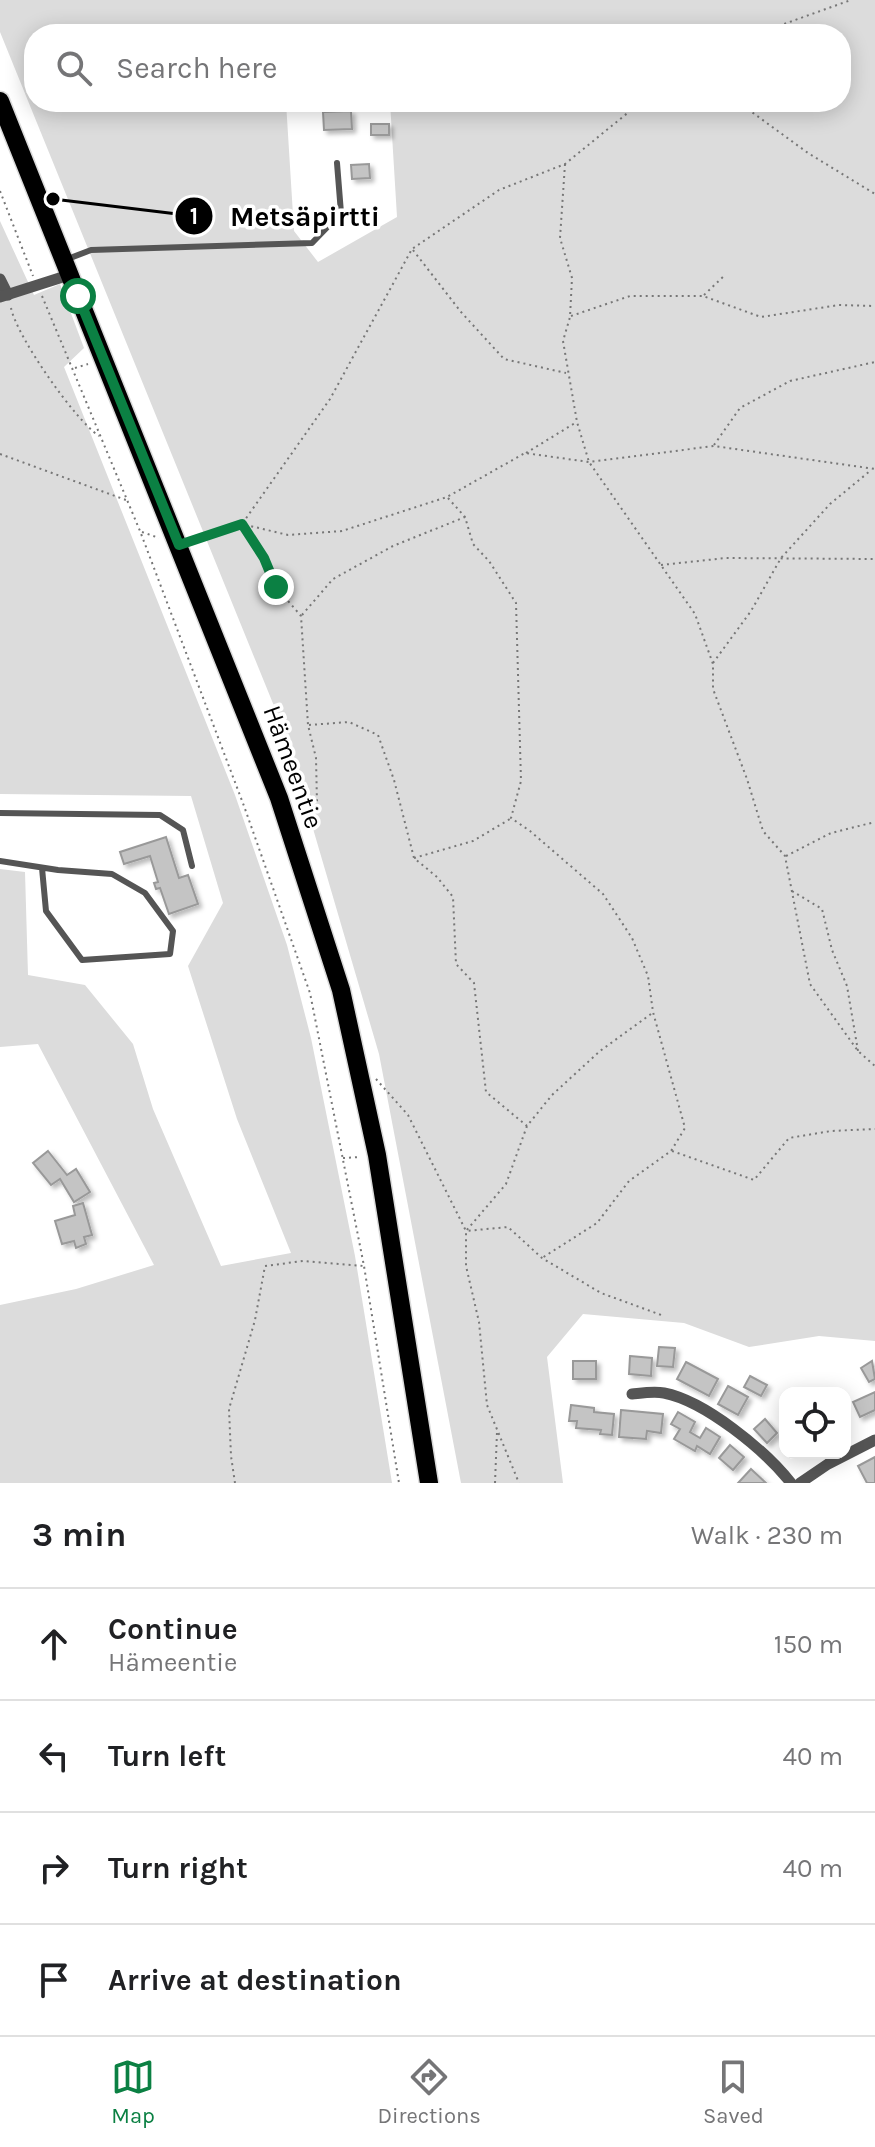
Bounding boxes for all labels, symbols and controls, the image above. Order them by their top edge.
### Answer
search box [24,24,851,112]
icon: search [52,46,96,90]
text: Search here [116,50,277,86]
callout: Metsäpirtti [174,190,396,242]
text: Metsäpirtti [230,200,380,233]
text: 1 [190,202,198,230]
route start [60,278,96,314]
route end [258,569,294,605]
street label: Hämeentie [256,701,330,833]
map controls [779,1387,851,1459]
button: locate [779,1387,851,1459]
text: 3 min [32,1515,126,1555]
text: Walk · 230 m [691,1520,843,1551]
text: Continue [108,1611,238,1647]
icon: ahead [32,1622,76,1666]
text: 150 m [774,1629,843,1660]
text: Hämeentie [108,1647,237,1678]
icon: left [32,1734,76,1778]
text: Turn left [108,1738,226,1774]
text: 40 m [783,1741,843,1772]
icon: right [32,1846,76,1890]
text: Turn right [108,1850,248,1886]
text: 40 m [783,1853,843,1884]
icon: arrive [32,1958,76,2002]
text: Arrive at destination [108,1962,402,1998]
tab: Map [111,2055,155,2129]
tab: Directions [377,2055,481,2129]
tab: Saved [703,2055,764,2129]

